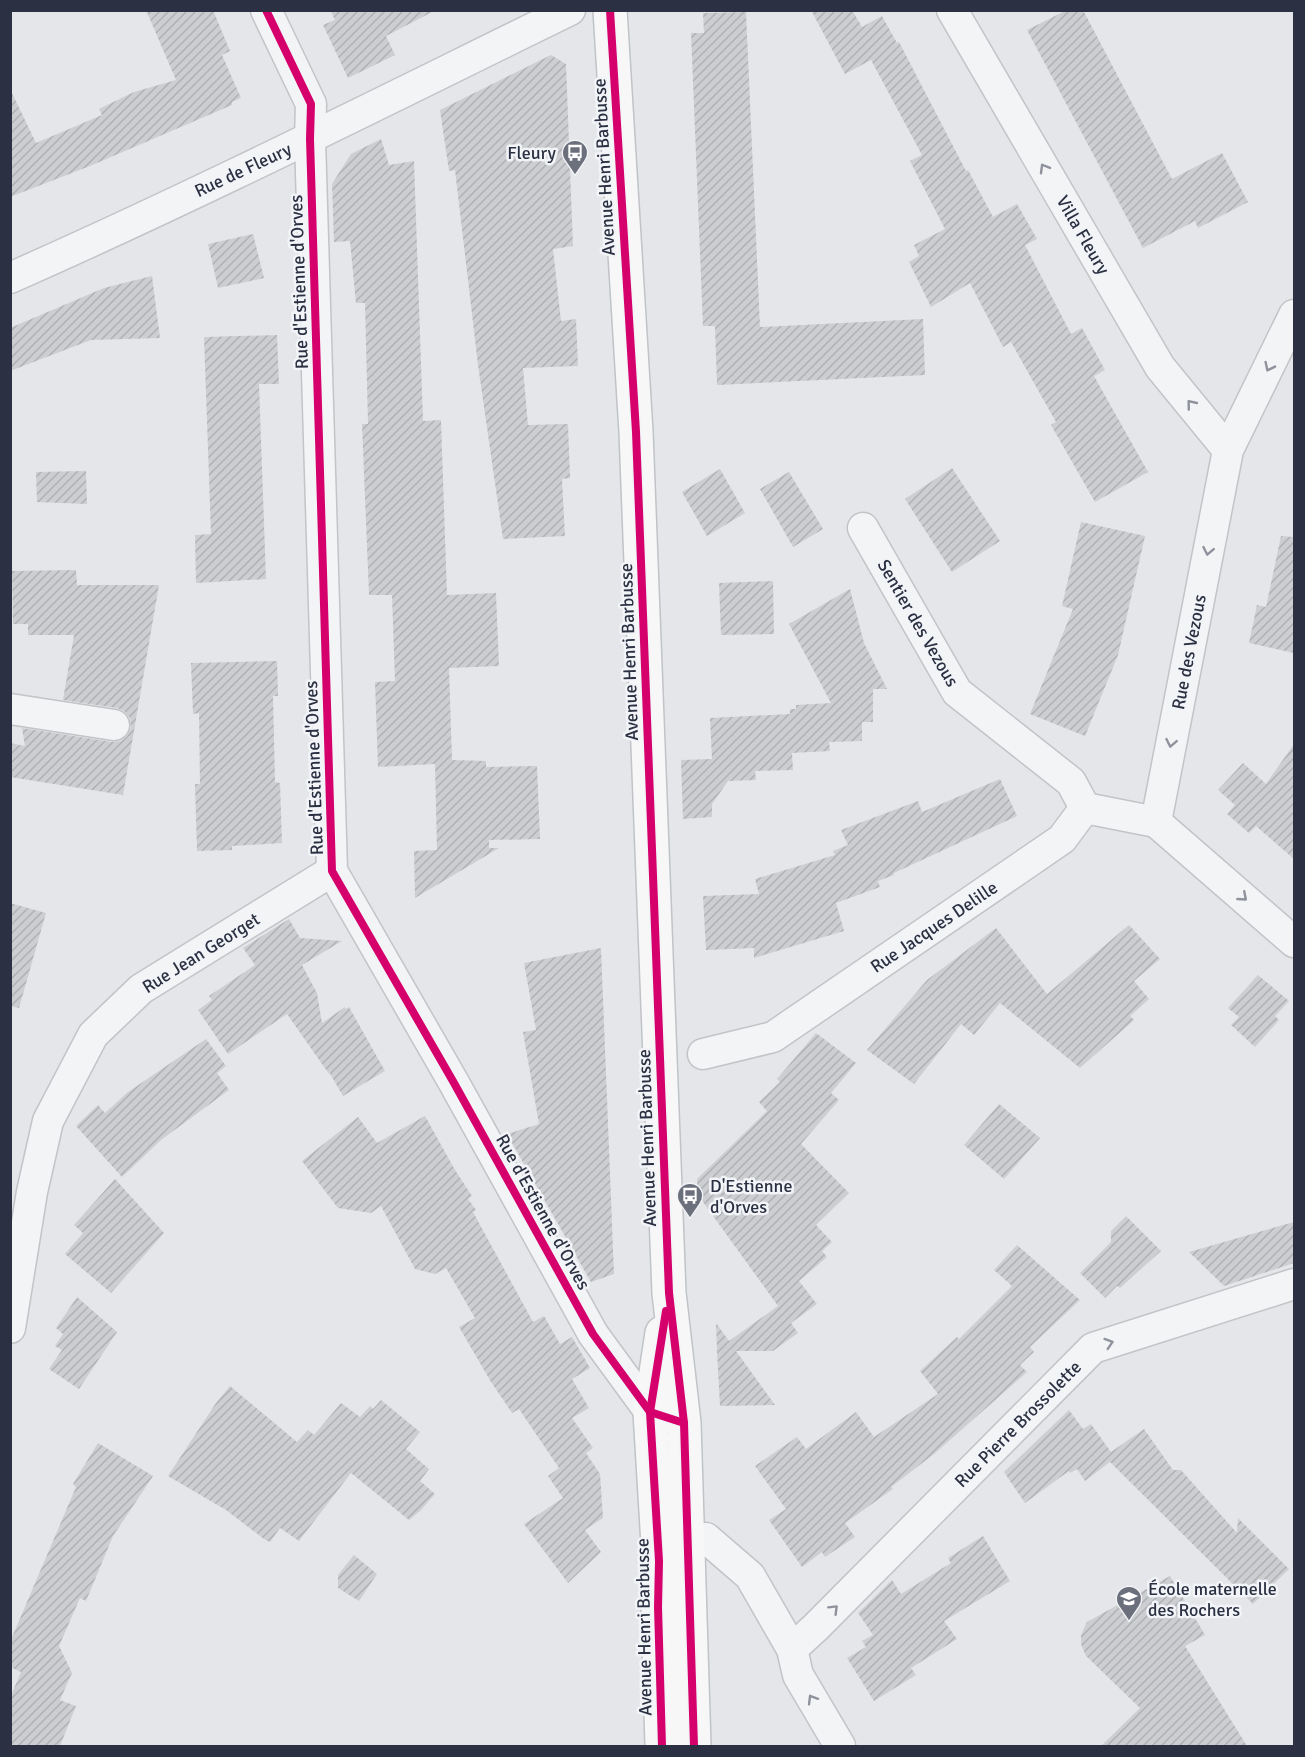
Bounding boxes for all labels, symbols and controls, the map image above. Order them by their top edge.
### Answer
street label: Avenue Henri Barbusse [588,78,620,256]
street label: Rue de Fleury [191,138,296,202]
bus stop icon: Fleury [560,138,590,176]
place label: Fleury [507,142,557,164]
one-way arrow [1040,164,1051,174]
street label: Villa Fleury [1052,192,1115,279]
street label: Rue d'Estienne d'Orves [285,194,313,370]
one-way arrow [1264,361,1276,372]
one-way arrow [1188,400,1199,411]
one-way arrow [1202,546,1215,556]
street label: Sentier des Vezous [873,555,963,691]
street label: Avenue Henri Barbusse [615,563,643,741]
street label: Rue des Vezous [1167,592,1211,711]
street label: Rue d'Estienne d'Orves [300,680,328,856]
one-way arrow [1165,737,1178,747]
street label: Rue Jacques Delille [866,876,1002,978]
one-way arrow [1236,890,1247,901]
street label: Rue Jean Georget [138,908,264,998]
street label: Avenue Henri Barbusse [633,1049,661,1227]
street label: Rue d'Estienne d'Orves [491,1130,595,1294]
place label: D'Estienne d'Orves [710,1175,792,1218]
bus stop icon: D'Estienne d'Orves [675,1181,705,1219]
one-way arrow [1103,1338,1114,1350]
street label: Rue Pierre Brossolette [950,1356,1086,1492]
street label: Avenue Henri Barbusse [631,1538,657,1716]
place label: École maternelle des Rochers [1148,1578,1277,1621]
school or university icon: École maternelle des Rochers [1114,1584,1144,1622]
one-way arrow [827,1605,838,1616]
one-way arrow [808,1695,820,1705]

